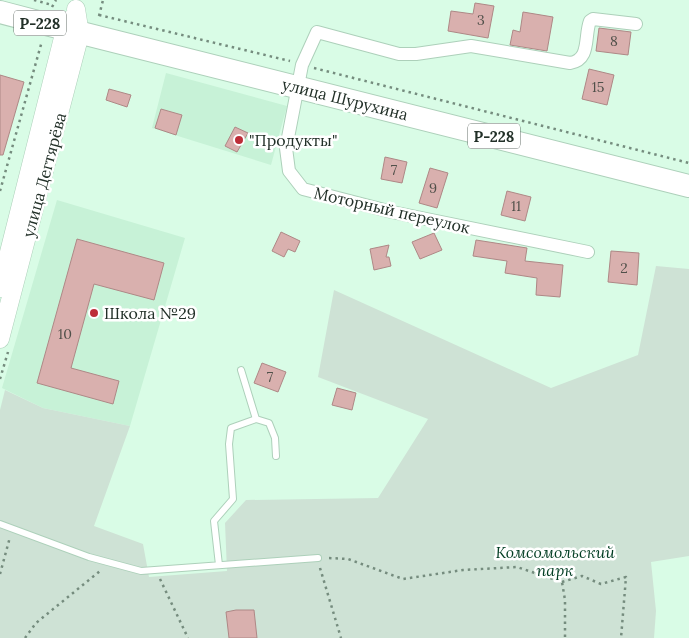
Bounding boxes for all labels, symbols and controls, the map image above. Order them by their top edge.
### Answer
road number: Р-228 [14,10,66,36]
house number: 3 [477,11,485,29]
house number: 8 [610,32,618,50]
street label: улица Шурухина [280,74,410,124]
house number: 15 [592,78,604,96]
street label: улица Дегтярёва [18,110,70,240]
road number: Р-228 [468,124,520,148]
place label: "Продукты" [249,130,337,150]
marker: "Продукты" [233,134,245,146]
house number: 7 [391,161,398,179]
house number: 9 [429,179,437,197]
street label: Моторный переулок [312,182,472,238]
house number: 11 [511,197,521,215]
house number: 2 [620,259,628,277]
place label: Школа №29 [104,303,196,323]
marker: Школа №29 [88,307,100,319]
house number: 10 [58,325,72,343]
house number: 7 [267,368,274,386]
park label: Комсомольский парк [495,542,615,580]

